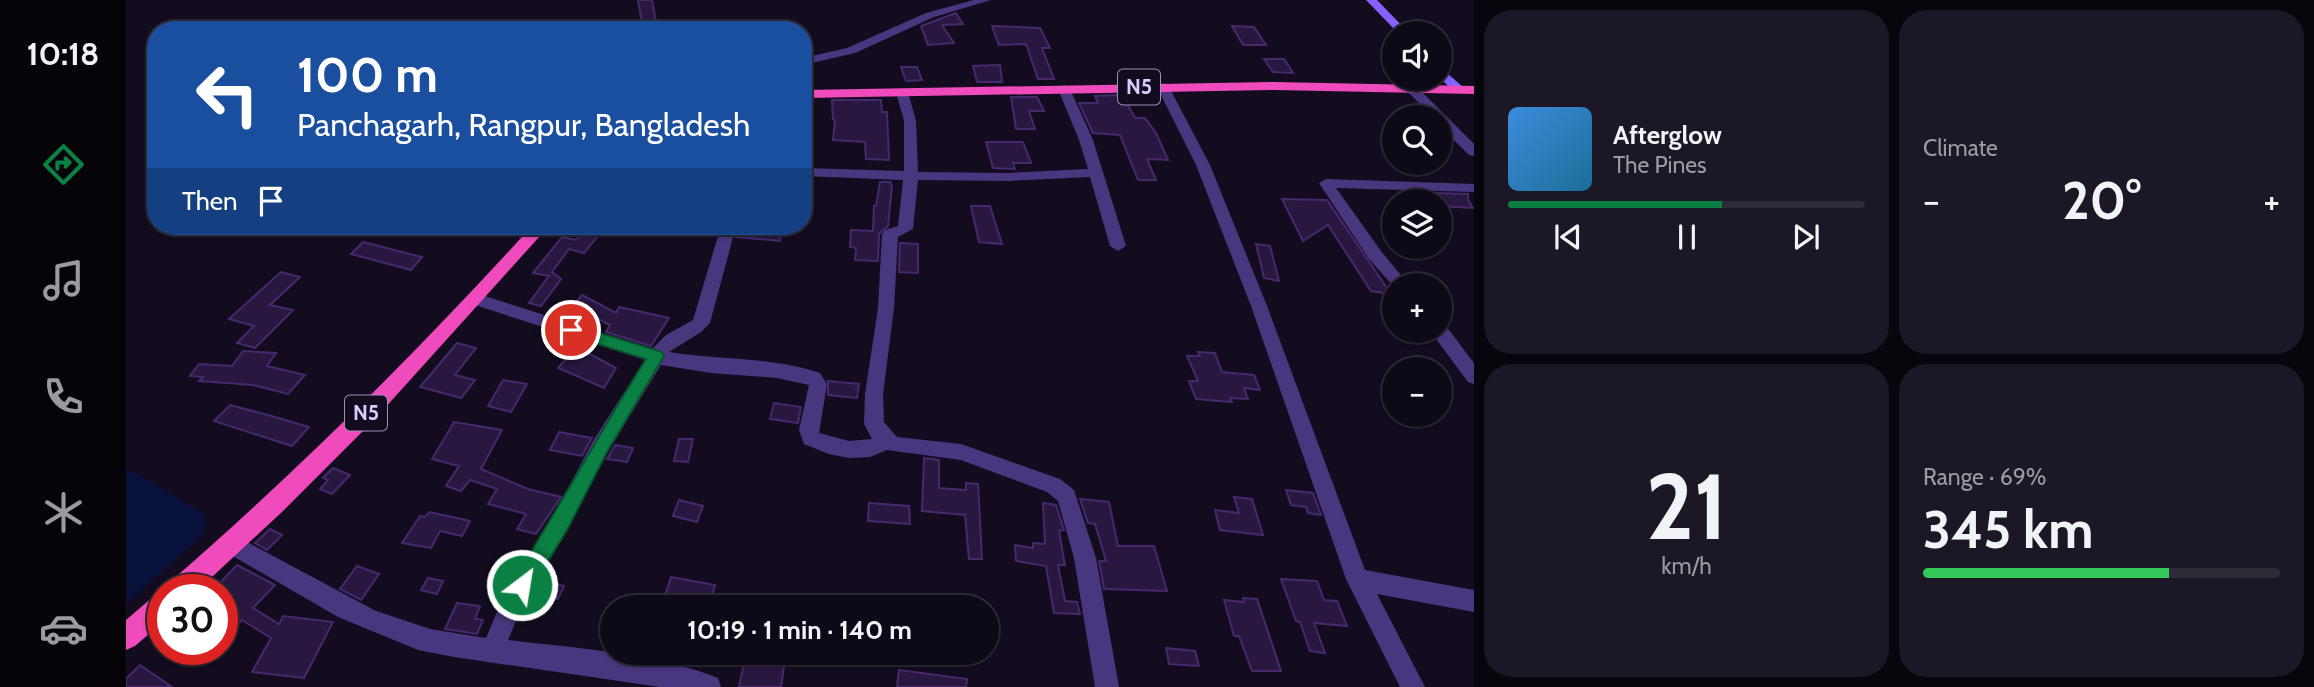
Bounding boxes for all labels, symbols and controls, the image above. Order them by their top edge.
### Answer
map controls [1382,21,1452,427]
button: sound [1382,21,1452,91]
text: 10:18 [27,34,99,73]
text: 100 m [297,45,438,104]
icon: left [182,49,273,140]
road number: N5 [1118,70,1160,104]
text: Panchagarh, Rangpur, Bangladesh [297,105,750,144]
button: search [1382,105,1452,175]
text: Afterglow [1613,119,1722,151]
text: Climate [1923,134,1998,162]
icon: directions [39,140,88,189]
text: The Pines [1613,151,1707,179]
text: 20° [2062,169,2141,232]
text: − [1923,177,1940,224]
text: + [2263,177,2280,224]
icon: arrive [252,182,290,220]
text: Then [182,185,238,217]
button: layers [1382,189,1452,259]
icon: previous [1549,218,1587,256]
icon: pause [1668,218,1706,256]
icon: next [1787,218,1825,256]
icon: music [39,256,88,305]
button: + [1382,273,1452,343]
pin [541,300,601,360]
icon: arrive [552,311,590,349]
button: − [1382,357,1452,427]
icon: phone [39,372,88,421]
road number: N5 [345,396,387,430]
text: 21 [1646,451,1727,562]
text: Range · 69% [1923,463,2047,491]
icon: climate [39,488,88,537]
text: 345 km [1923,498,2093,561]
position arrow [485,548,559,622]
text: km/h [1661,552,1712,580]
speed limit sign: 30 [147,574,238,665]
icon: car [39,604,88,653]
text: 10:19 · 1 min · 140 m [687,614,912,646]

